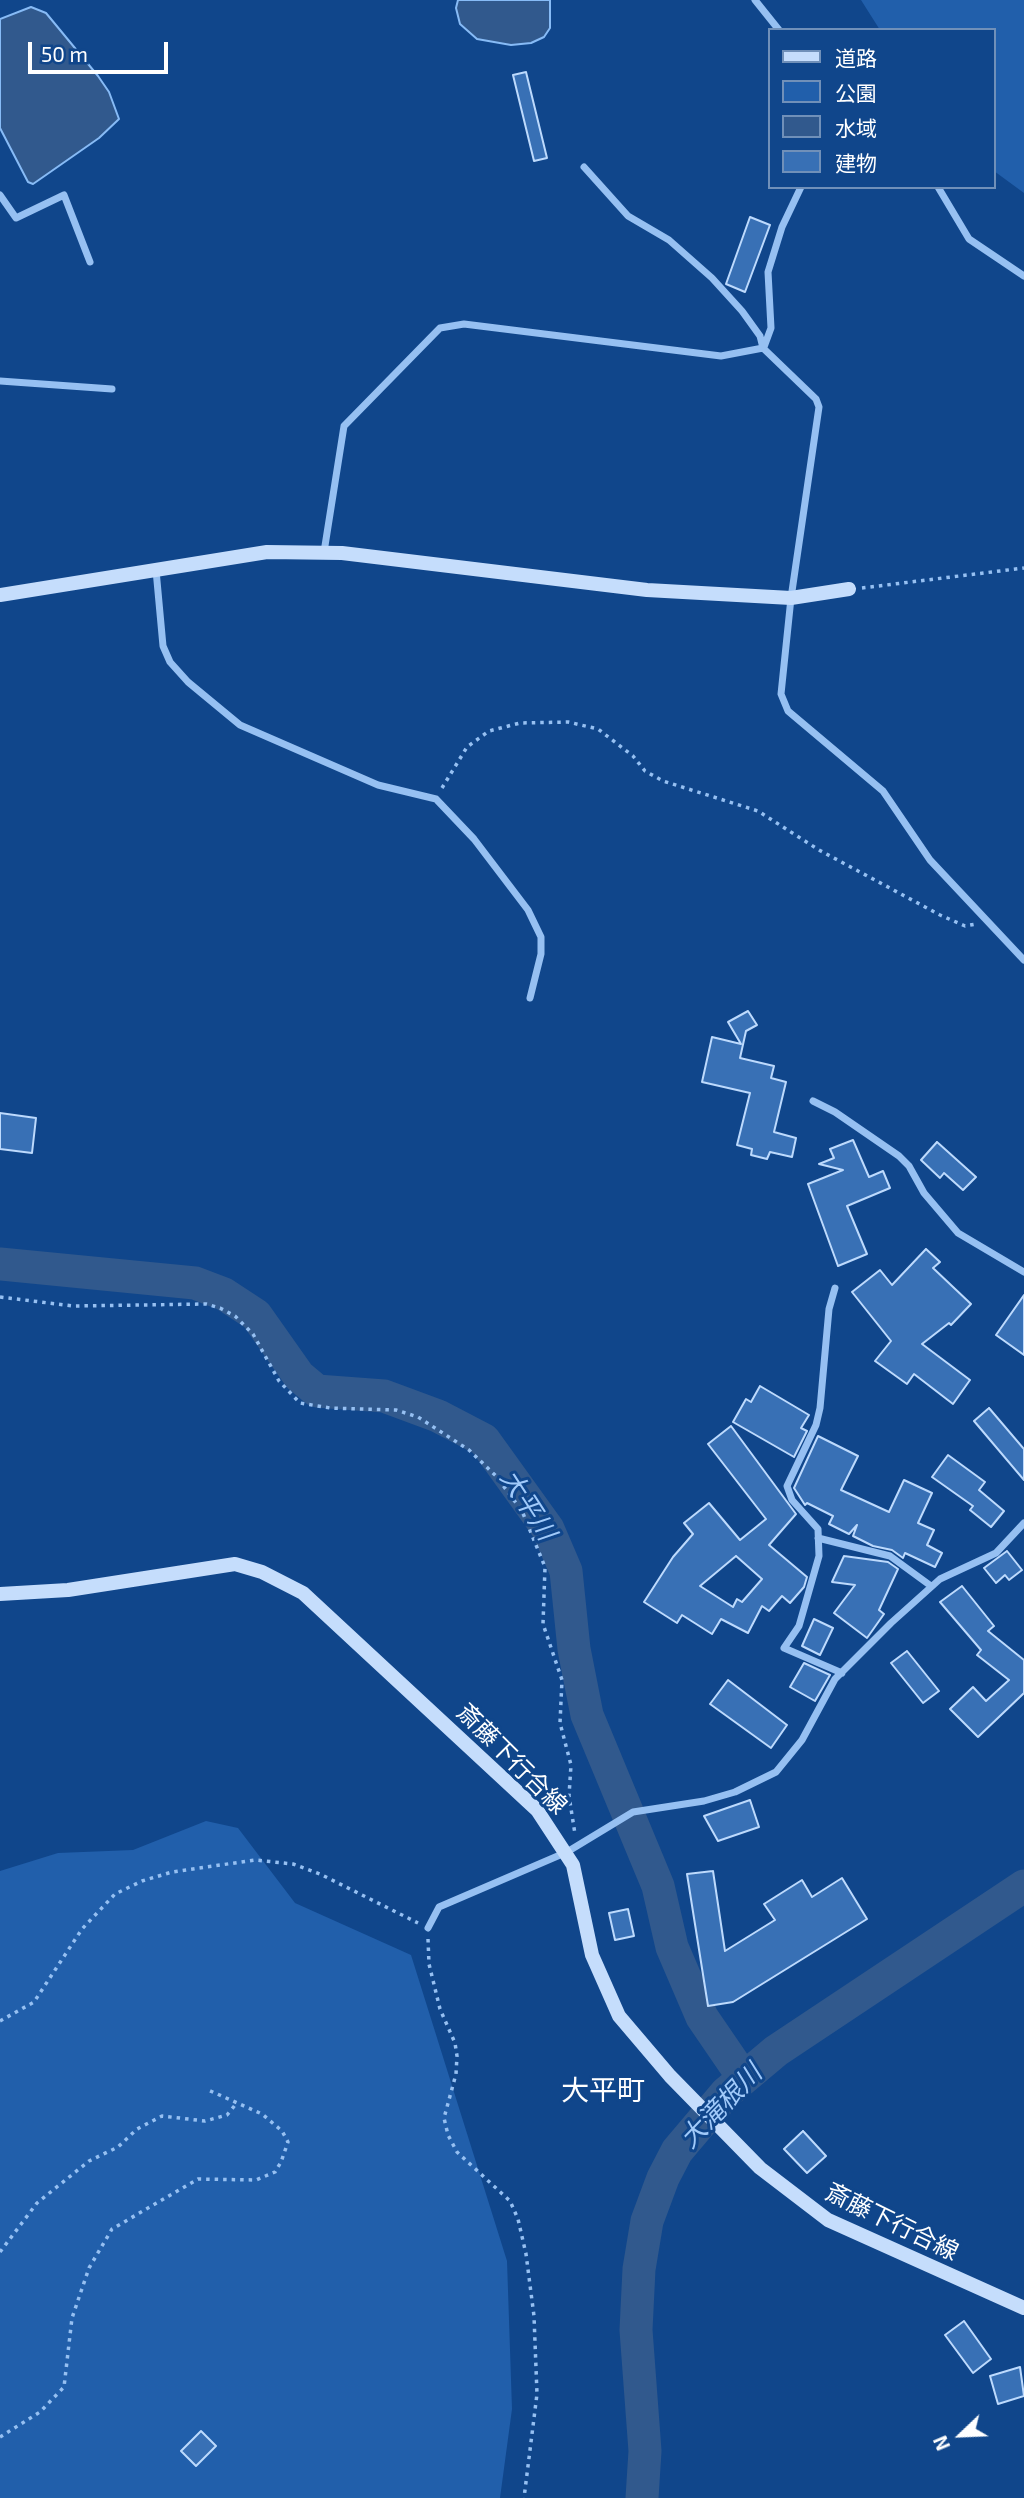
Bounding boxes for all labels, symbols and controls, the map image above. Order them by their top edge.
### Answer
scale bar [32,28,172,72]
legend [768,28,996,189]
text: 50 m [41,41,88,66]
text: 道路 [835,45,877,70]
text: 公園 [835,80,877,105]
text: 水域 [835,115,877,140]
text: 建物 [835,150,877,175]
water label: 大平川 [494,1464,562,1546]
street label: 斎藤下行合線 [451,1698,573,1820]
water label: 大滝根川 [674,2058,768,2154]
district label: 大平町 [561,2074,645,2108]
street label: 斎藤下行合線 [821,2177,963,2267]
north arrow [926,2400,996,2470]
text: N [928,2433,954,2454]

